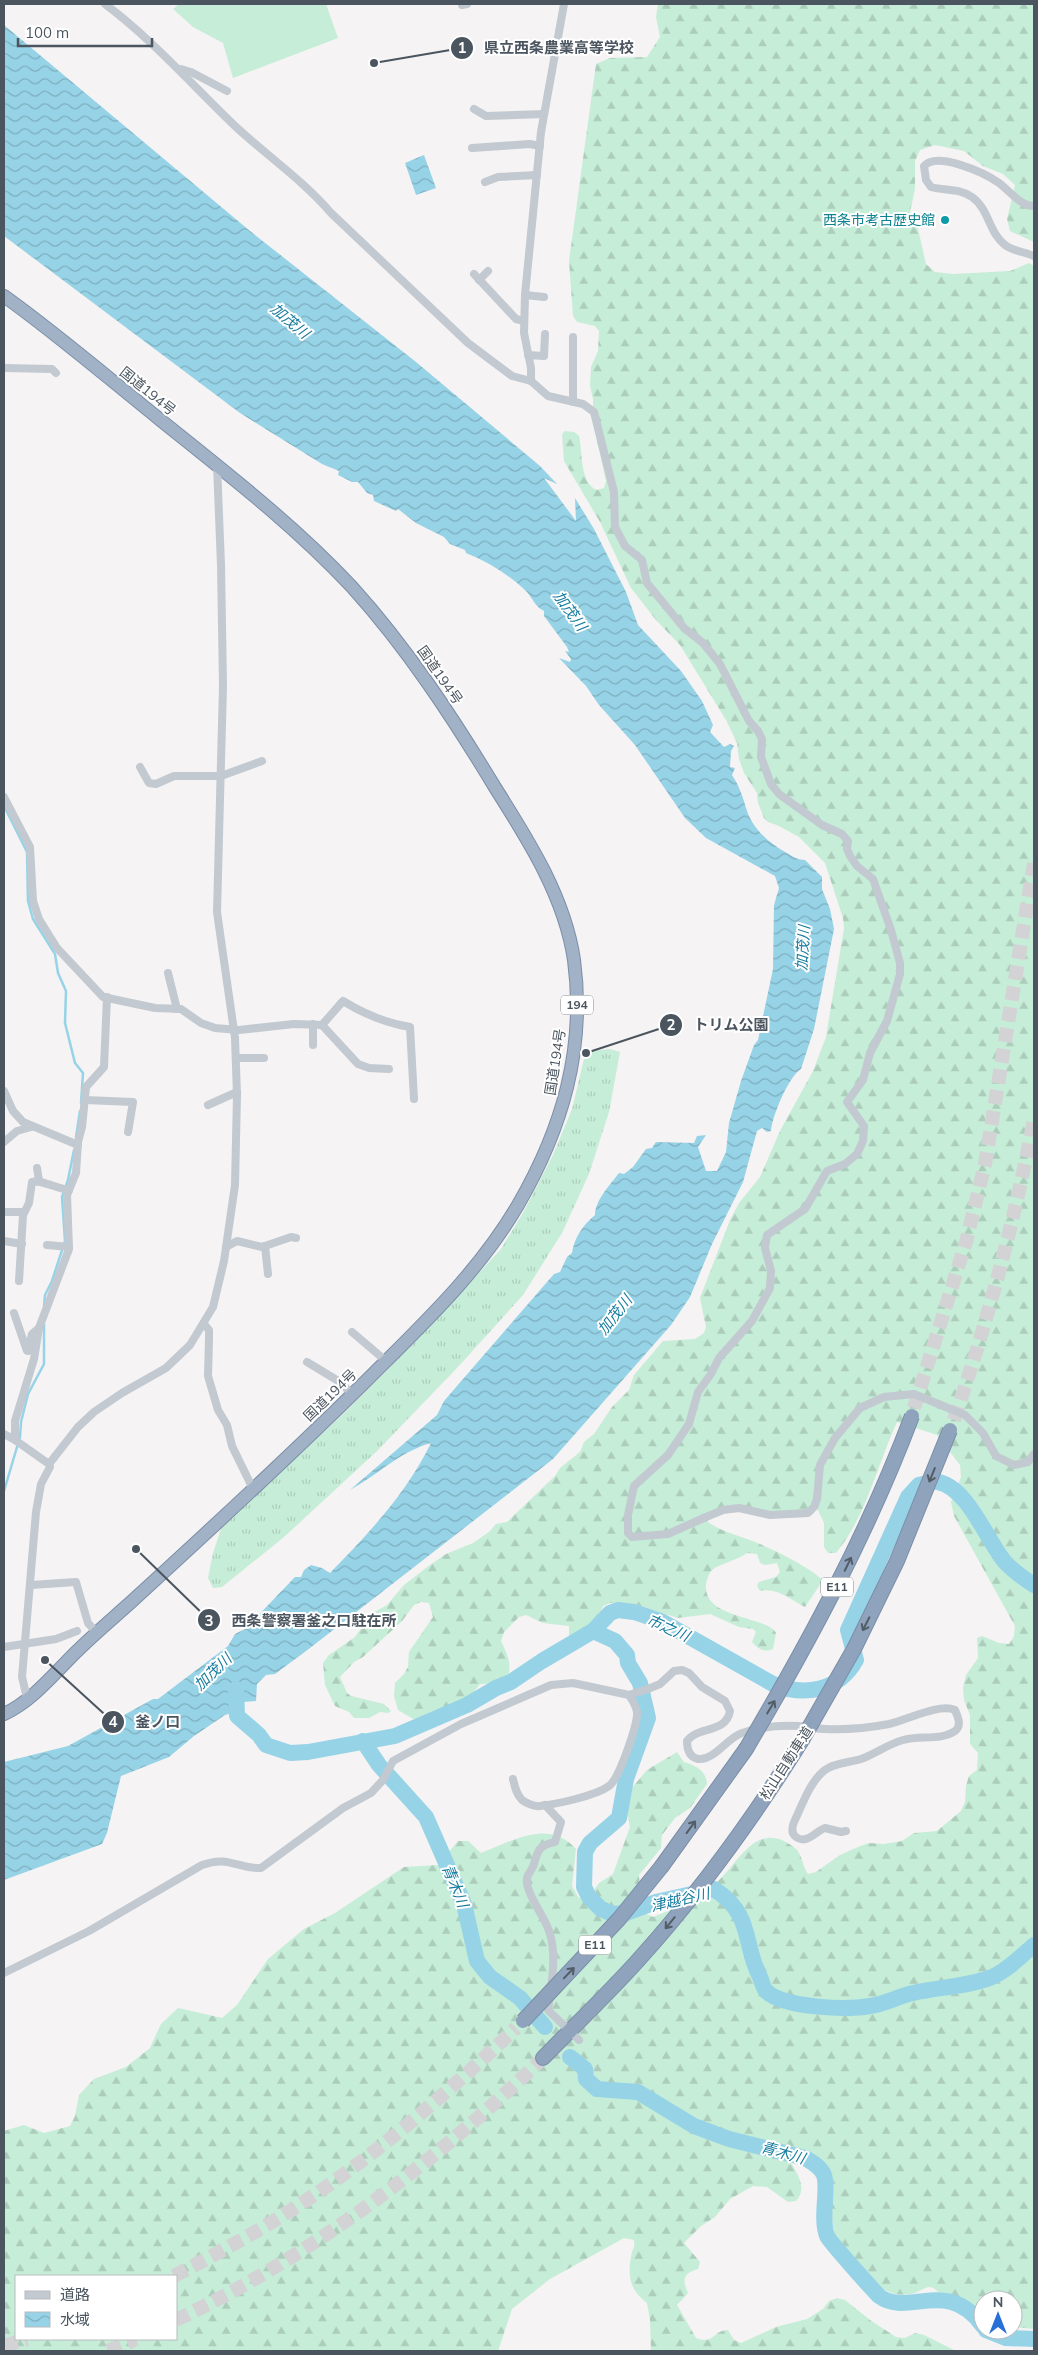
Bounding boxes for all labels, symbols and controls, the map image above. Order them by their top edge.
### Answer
scale bar [18,15,151,47]
text: 100 m [25,23,69,42]
callout: 県立西条農業高等学校 [449,33,644,63]
text: 1 [457,38,467,57]
text: 県立西条農業高等学校 [484,38,634,57]
place label: 西条市考古歴史館 [823,211,935,229]
marker: 西条市考古歴史館 [939,214,951,226]
water label: 加茂川 [267,299,315,344]
street label: 国道194号 [116,363,180,419]
water label: 加茂川 [549,587,592,636]
street label: 国道194号 [413,642,467,708]
water label: 加茂川 [791,923,814,971]
road number: 194 [561,996,593,1014]
callout: トリム公園 [659,1010,779,1040]
text: 2 [666,1015,676,1034]
text: トリム公園 [693,1015,769,1034]
street label: 国道194号 [541,1027,569,1097]
water label: 加茂川 [593,1290,637,1338]
street label: 国道194号 [300,1365,360,1425]
one-way arrow [927,1468,936,1483]
one-way arrow [843,1557,853,1572]
road number: E11 [821,1578,853,1596]
callout: 西条警察署釜之口駐在所 [197,1605,407,1635]
water label: 市之川 [644,1610,694,1646]
text: 3 [204,1611,214,1630]
text: 西条警察署釜之口駐在所 [231,1611,397,1630]
one-way arrow [861,1616,870,1631]
water label: 加茂川 [190,1648,237,1694]
one-way arrow [766,1701,776,1715]
callout: 釜ノ口 [100,1707,190,1737]
text: 4 [108,1712,118,1731]
text: 釜ノ口 [135,1712,181,1731]
street label: 松山自動車道 [756,1723,816,1803]
one-way arrow [686,1820,696,1834]
water label: 青木川 [438,1861,473,1912]
water label: 津越谷川 [649,1883,713,1916]
one-way arrow [664,1916,675,1929]
road number: E11 [579,1936,611,1954]
one-way arrow [563,1967,575,1979]
water label: 青木川 [759,2137,809,2168]
legend [15,2275,178,2340]
text: 道路 [60,2285,90,2304]
north arrow [973,2290,1023,2340]
text: N [993,2293,1003,2311]
text: 水域 [60,2310,90,2329]

